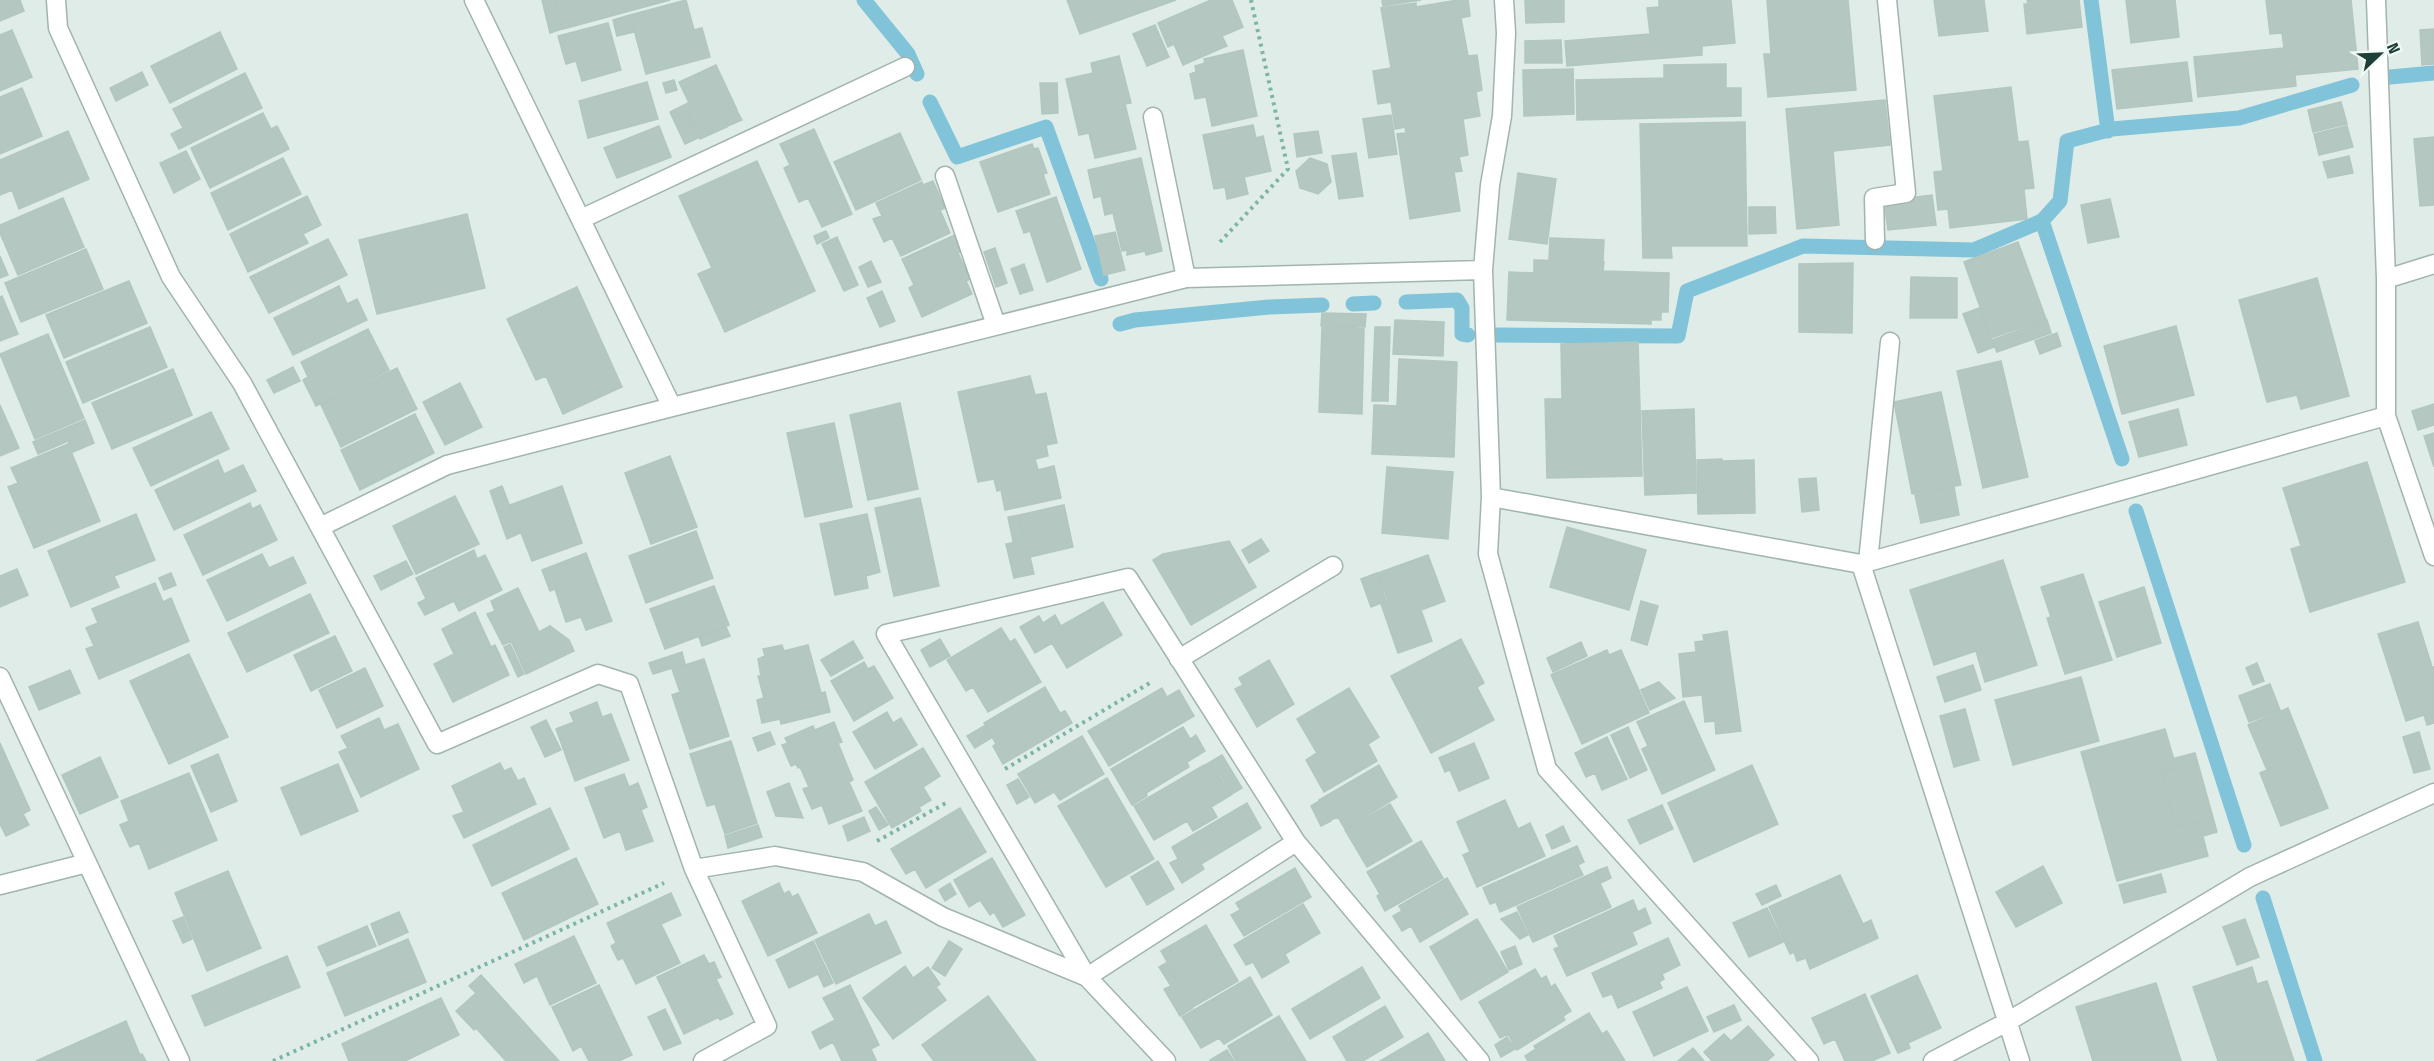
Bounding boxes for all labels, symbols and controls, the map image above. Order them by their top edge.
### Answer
north arrow [2350,24,2410,84]
text: N [2383,40,2404,56]

